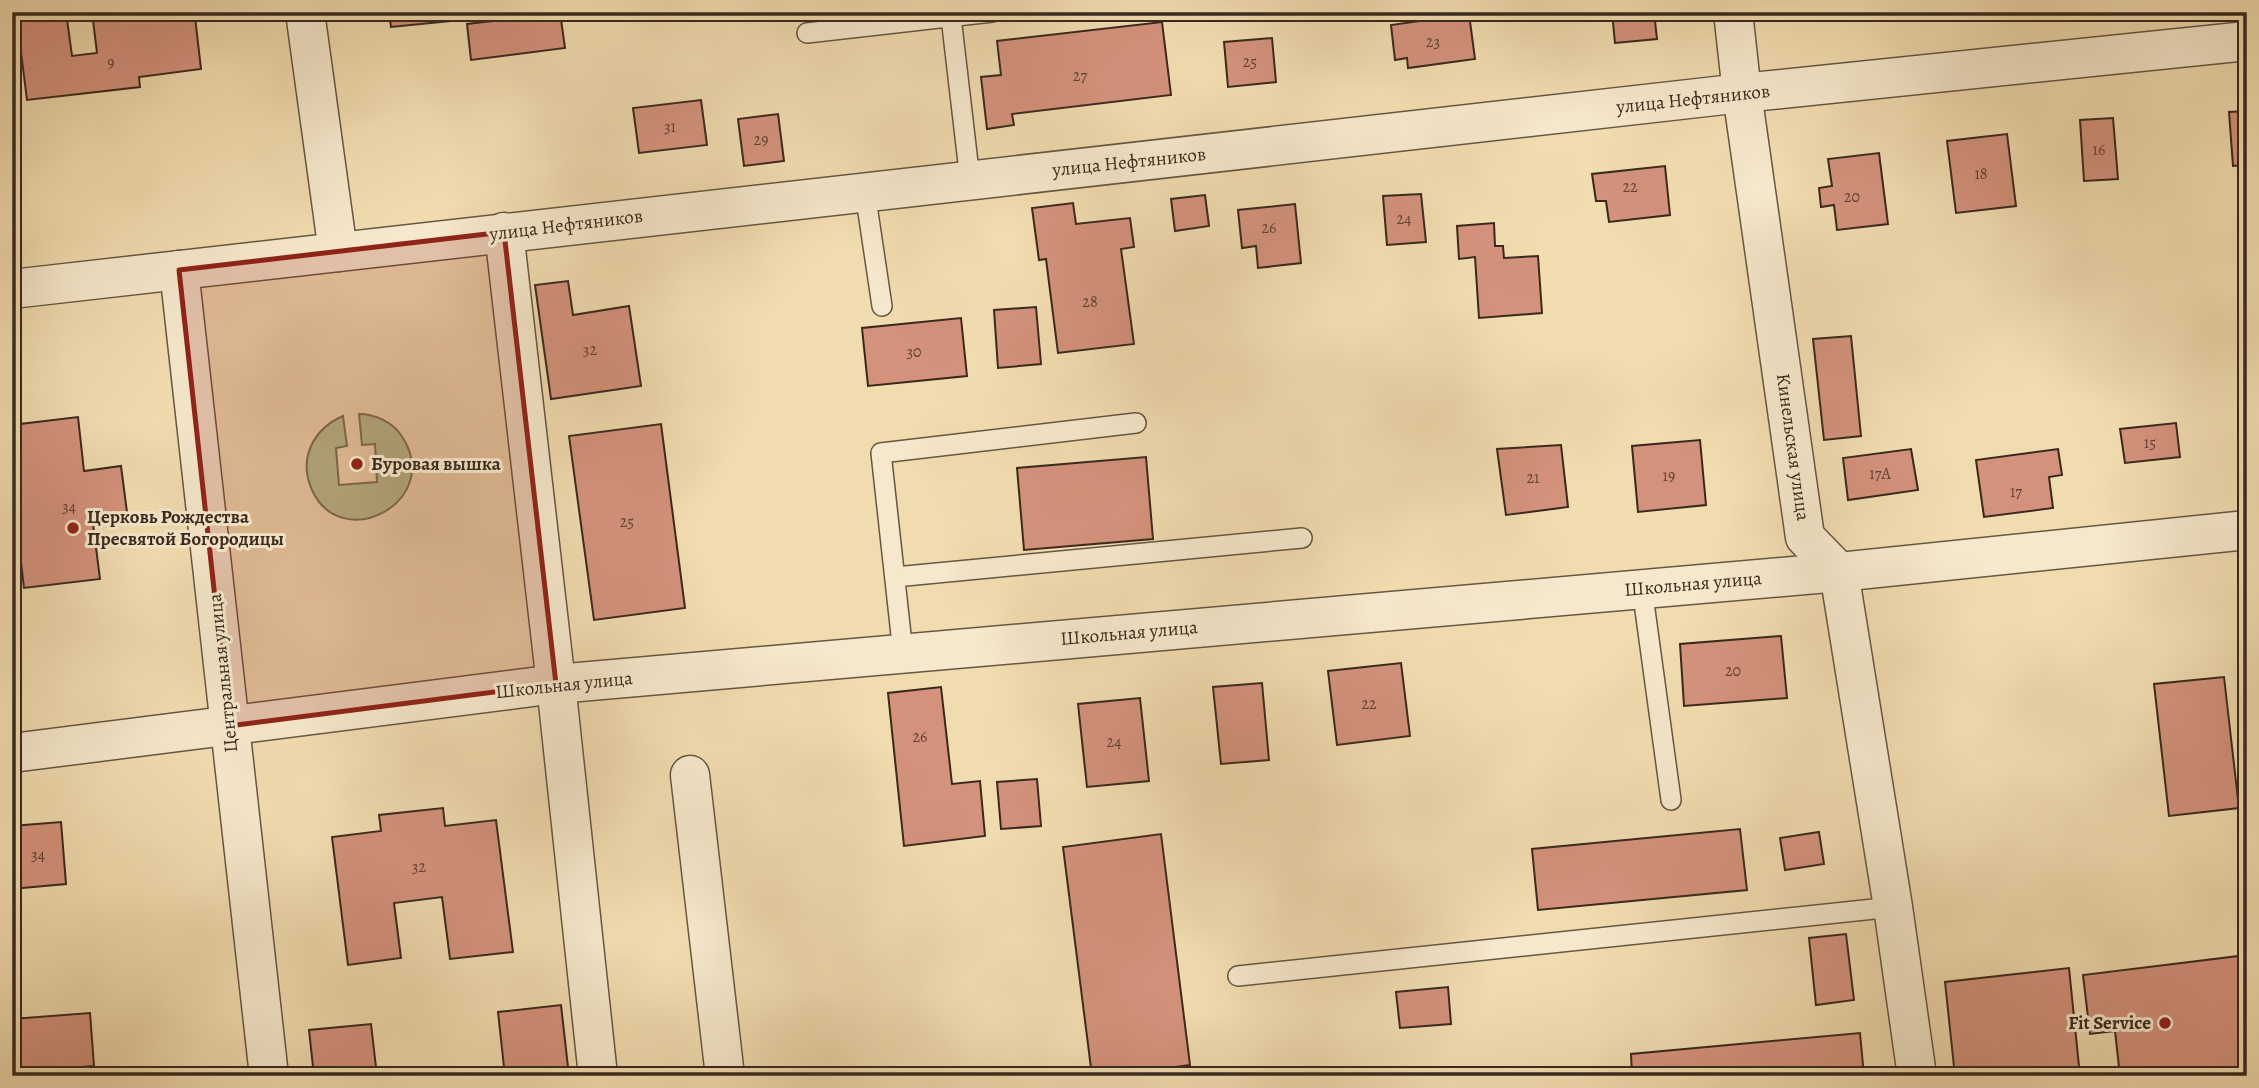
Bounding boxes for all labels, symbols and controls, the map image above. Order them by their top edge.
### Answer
house number: 23 [1426,31,1440,53]
house number: 25 [1243,51,1257,73]
house number: 9 [107,52,115,74]
house number: 27 [1073,65,1087,87]
street label: улица Нефтяников [1614,78,1771,120]
house number: 31 [664,116,677,138]
house number: 29 [754,129,768,151]
house number: 16 [2093,139,2105,161]
street label: улица Нефтяников [1050,141,1207,183]
house number: 18 [1974,163,1988,185]
house number: 22 [1622,176,1638,198]
house number: 20 [1844,186,1860,208]
street label: улица Нефтяников [487,203,644,247]
house number: 24 [1397,208,1411,230]
house number: 26 [1262,217,1277,239]
house number: 28 [1082,291,1098,313]
house number: 32 [583,339,598,361]
house number: 30 [906,341,922,363]
street label: Кинельская улица [1770,372,1816,523]
house number: 15 [2144,432,2156,454]
place label: Буровая вышка [371,451,502,477]
marker: Буровая вышка [349,456,365,472]
house number: 17А [1869,463,1891,485]
house number: 19 [1663,465,1675,487]
house number: 21 [1526,467,1540,489]
house number: 17 [2010,481,2022,503]
house number: 34 [62,496,76,518]
place label: Церковь Рождества Пресвятой Богородицы [87,504,284,552]
house number: 25 [620,511,634,533]
marker: Церковь Рождества Пресвятой Богородицы [65,520,81,536]
street label: Школьная улица [1623,565,1763,603]
street label: Центральная улица [202,592,244,754]
street label: Школьная улица [1059,614,1199,652]
house number: 20 [1725,660,1741,682]
street label: Школьная улица [494,665,634,705]
house number: 22 [1361,693,1377,715]
house number: 26 [913,726,928,748]
house number: 24 [1107,731,1121,753]
house number: 34 [31,844,45,866]
house number: 32 [412,856,427,878]
place label: Fit Service [2068,1010,2151,1036]
marker: Fit Service [2157,1015,2173,1031]

